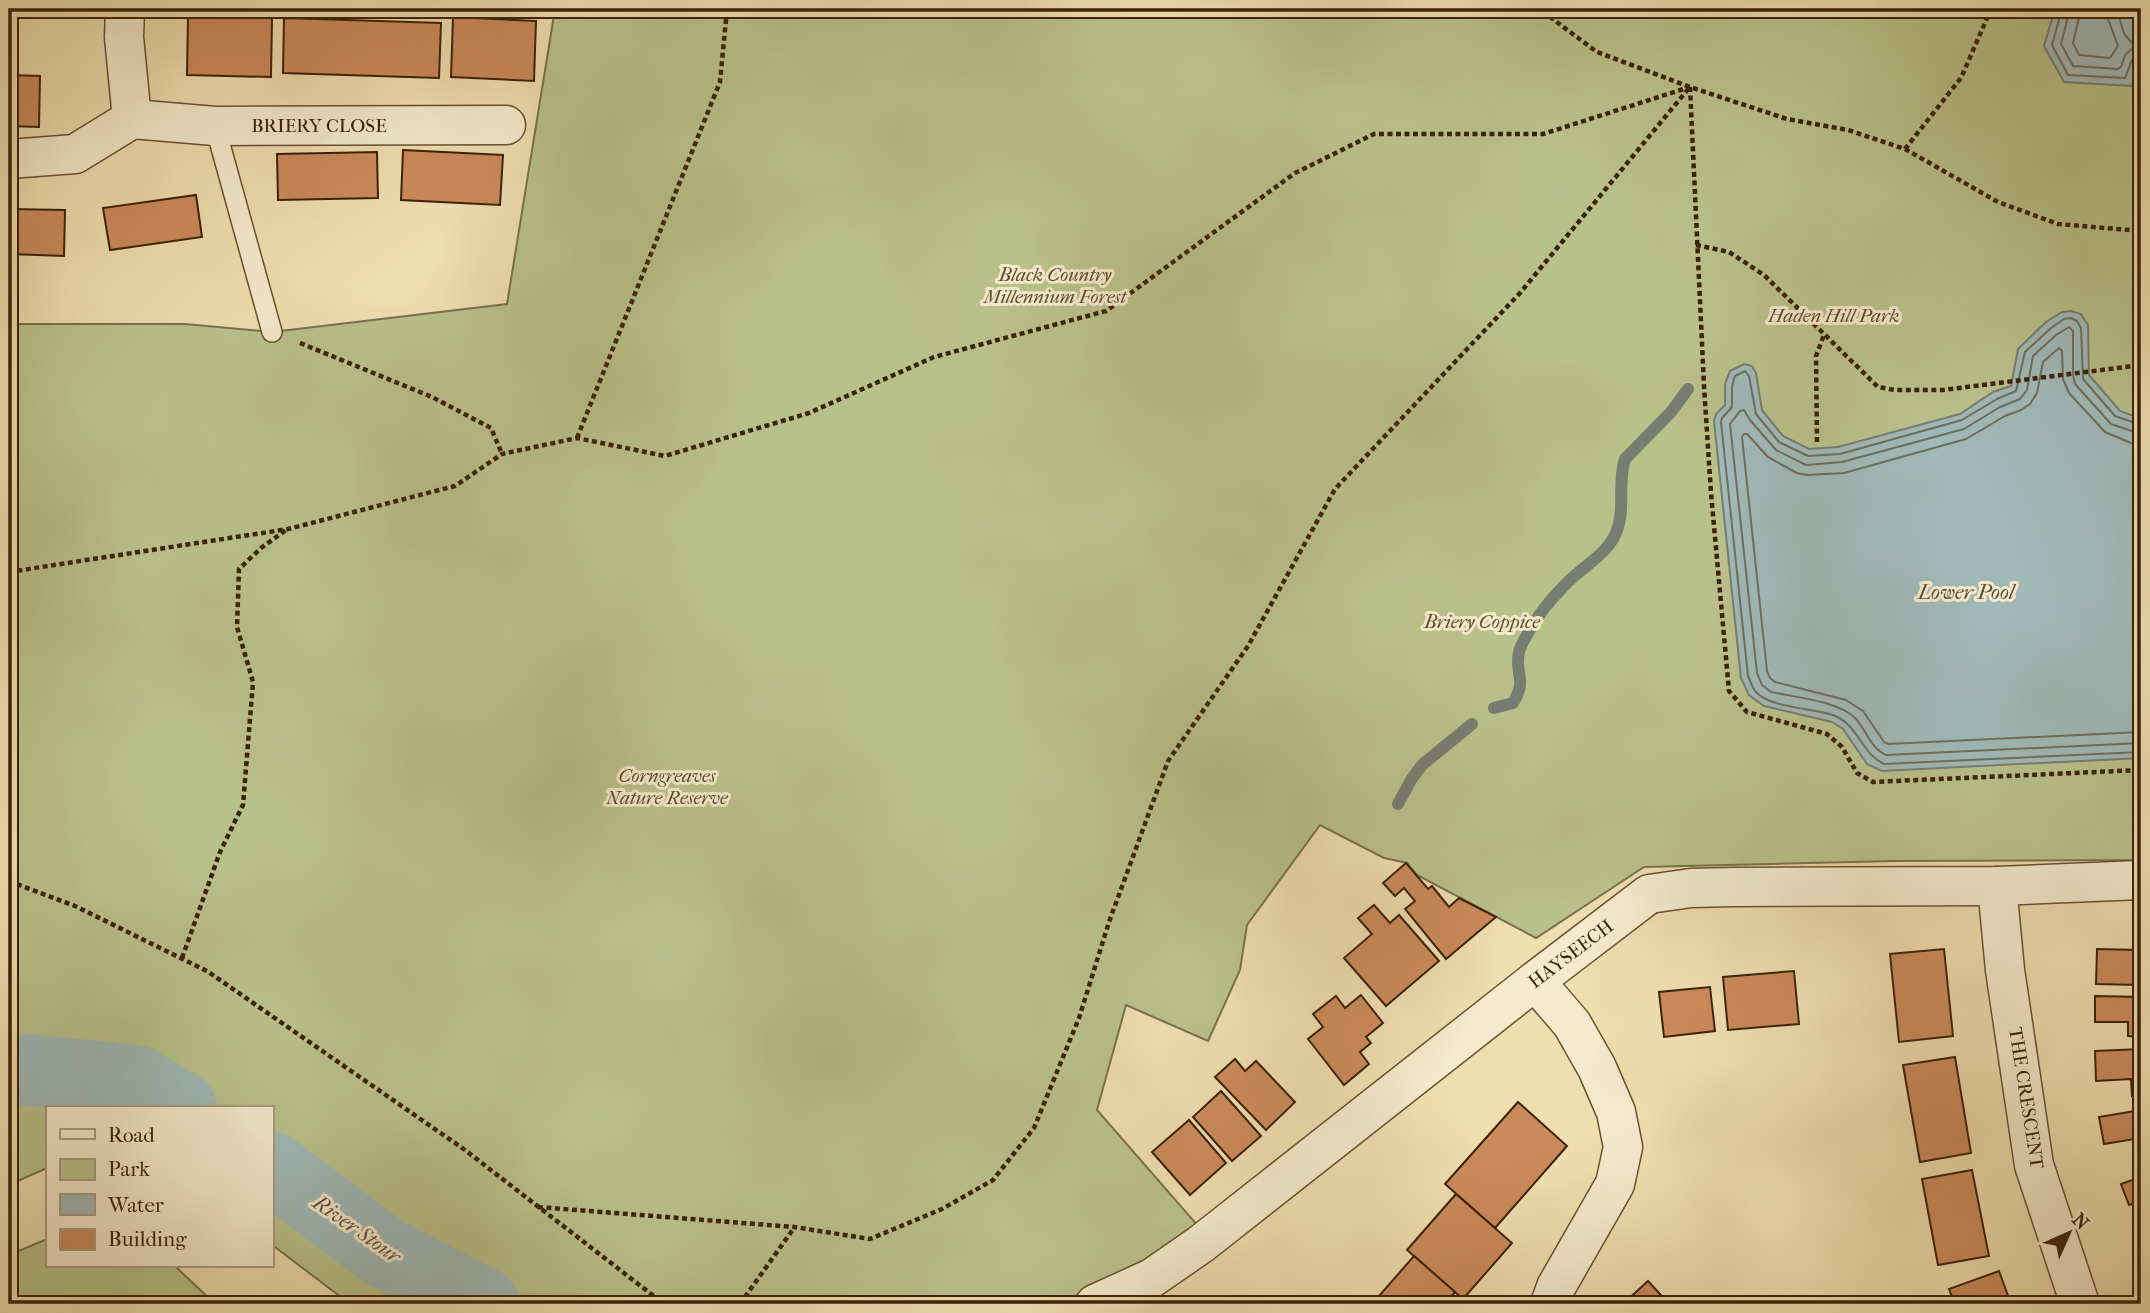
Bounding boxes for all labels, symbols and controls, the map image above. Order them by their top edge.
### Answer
street label: BRIERY CLOSE [251,115,387,137]
park label: Black Country Millennium Forest [982,264,1127,308]
park label: Haden Hill Park [1768,305,1899,327]
water label: Lower Pool [1916,580,2017,604]
park label: Briery Coppice [1423,611,1541,633]
park label: Corngreaves Nature Reserve [605,765,729,809]
street label: HAYSEECH [1524,915,1618,993]
street label: THE CRESCENT [2004,1026,2048,1171]
legend [46,1106,273,1268]
text: Road [108,1123,155,1147]
text: Park [108,1157,150,1181]
water label: River Stour [307,1189,407,1269]
text: Water [107,1193,164,1217]
north arrow [2035,1198,2104,1268]
text: N [2067,1209,2094,1235]
text: Building [108,1227,187,1251]

